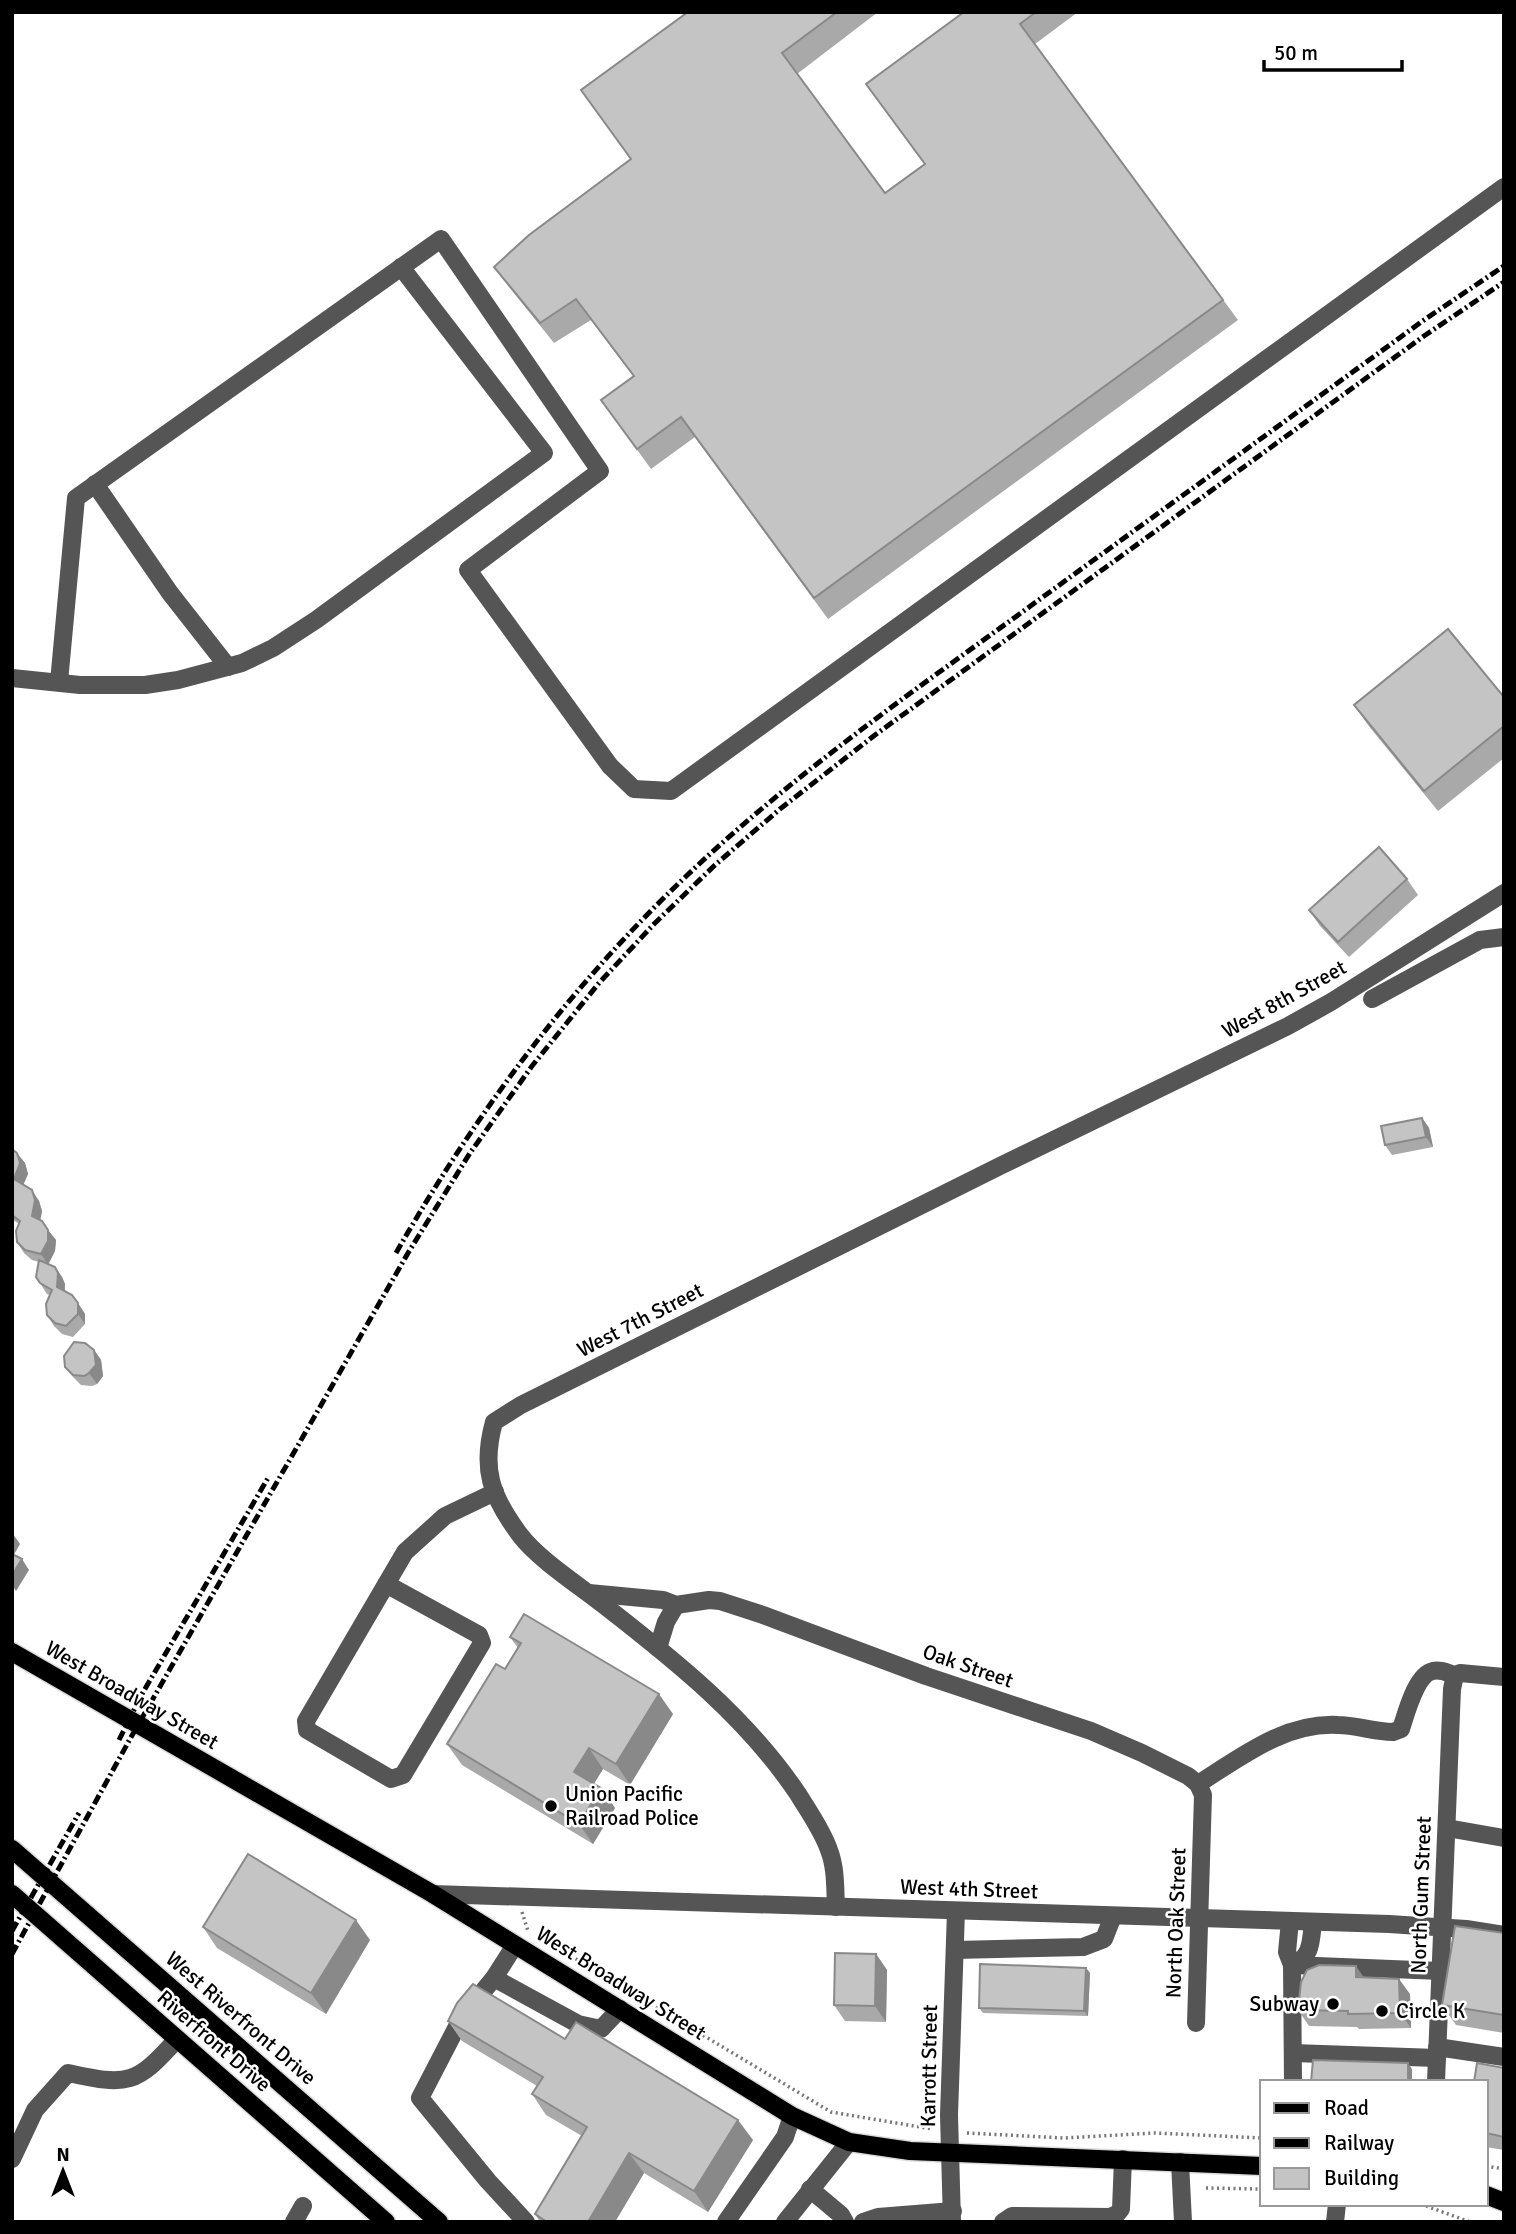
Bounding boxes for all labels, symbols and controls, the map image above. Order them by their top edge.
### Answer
scale bar [1264,28,1402,72]
text: 50 m [1274,40,1318,66]
street label: West 8th Street [1217,954,1351,1044]
street label: West 7th Street [573,1277,707,1363]
street label: West Broadway Street [41,1635,223,1755]
street label: Oak Street [919,1638,1017,1694]
place label: Union Pacific Railroad Police [565,1781,699,1831]
marker: Union Pacific Railroad Police [543,1798,559,1814]
street label: North Gum Street [1405,1816,1437,1974]
street label: North Oak Street [1160,1847,1192,1999]
street label: West 4th Street [900,1874,1038,1904]
street label: West Broadway Street [531,1920,711,2046]
street label: West Riverfront Drive [161,1946,321,2090]
street label: Riverfront Drive [152,1985,276,2097]
place label: Subway [1250,1991,1319,2017]
marker: Subway [1325,1996,1341,2012]
place label: Circle K [1396,1998,1466,2024]
marker: Circle K [1374,2003,1390,2019]
street label: Karrott Street [915,2004,943,2128]
legend [1260,2080,1488,2206]
text: Road [1324,2095,1369,2121]
text: Railway [1324,2130,1394,2156]
north arrow [28,2136,98,2206]
text: N [56,2143,70,2167]
text: Building [1324,2165,1399,2191]

